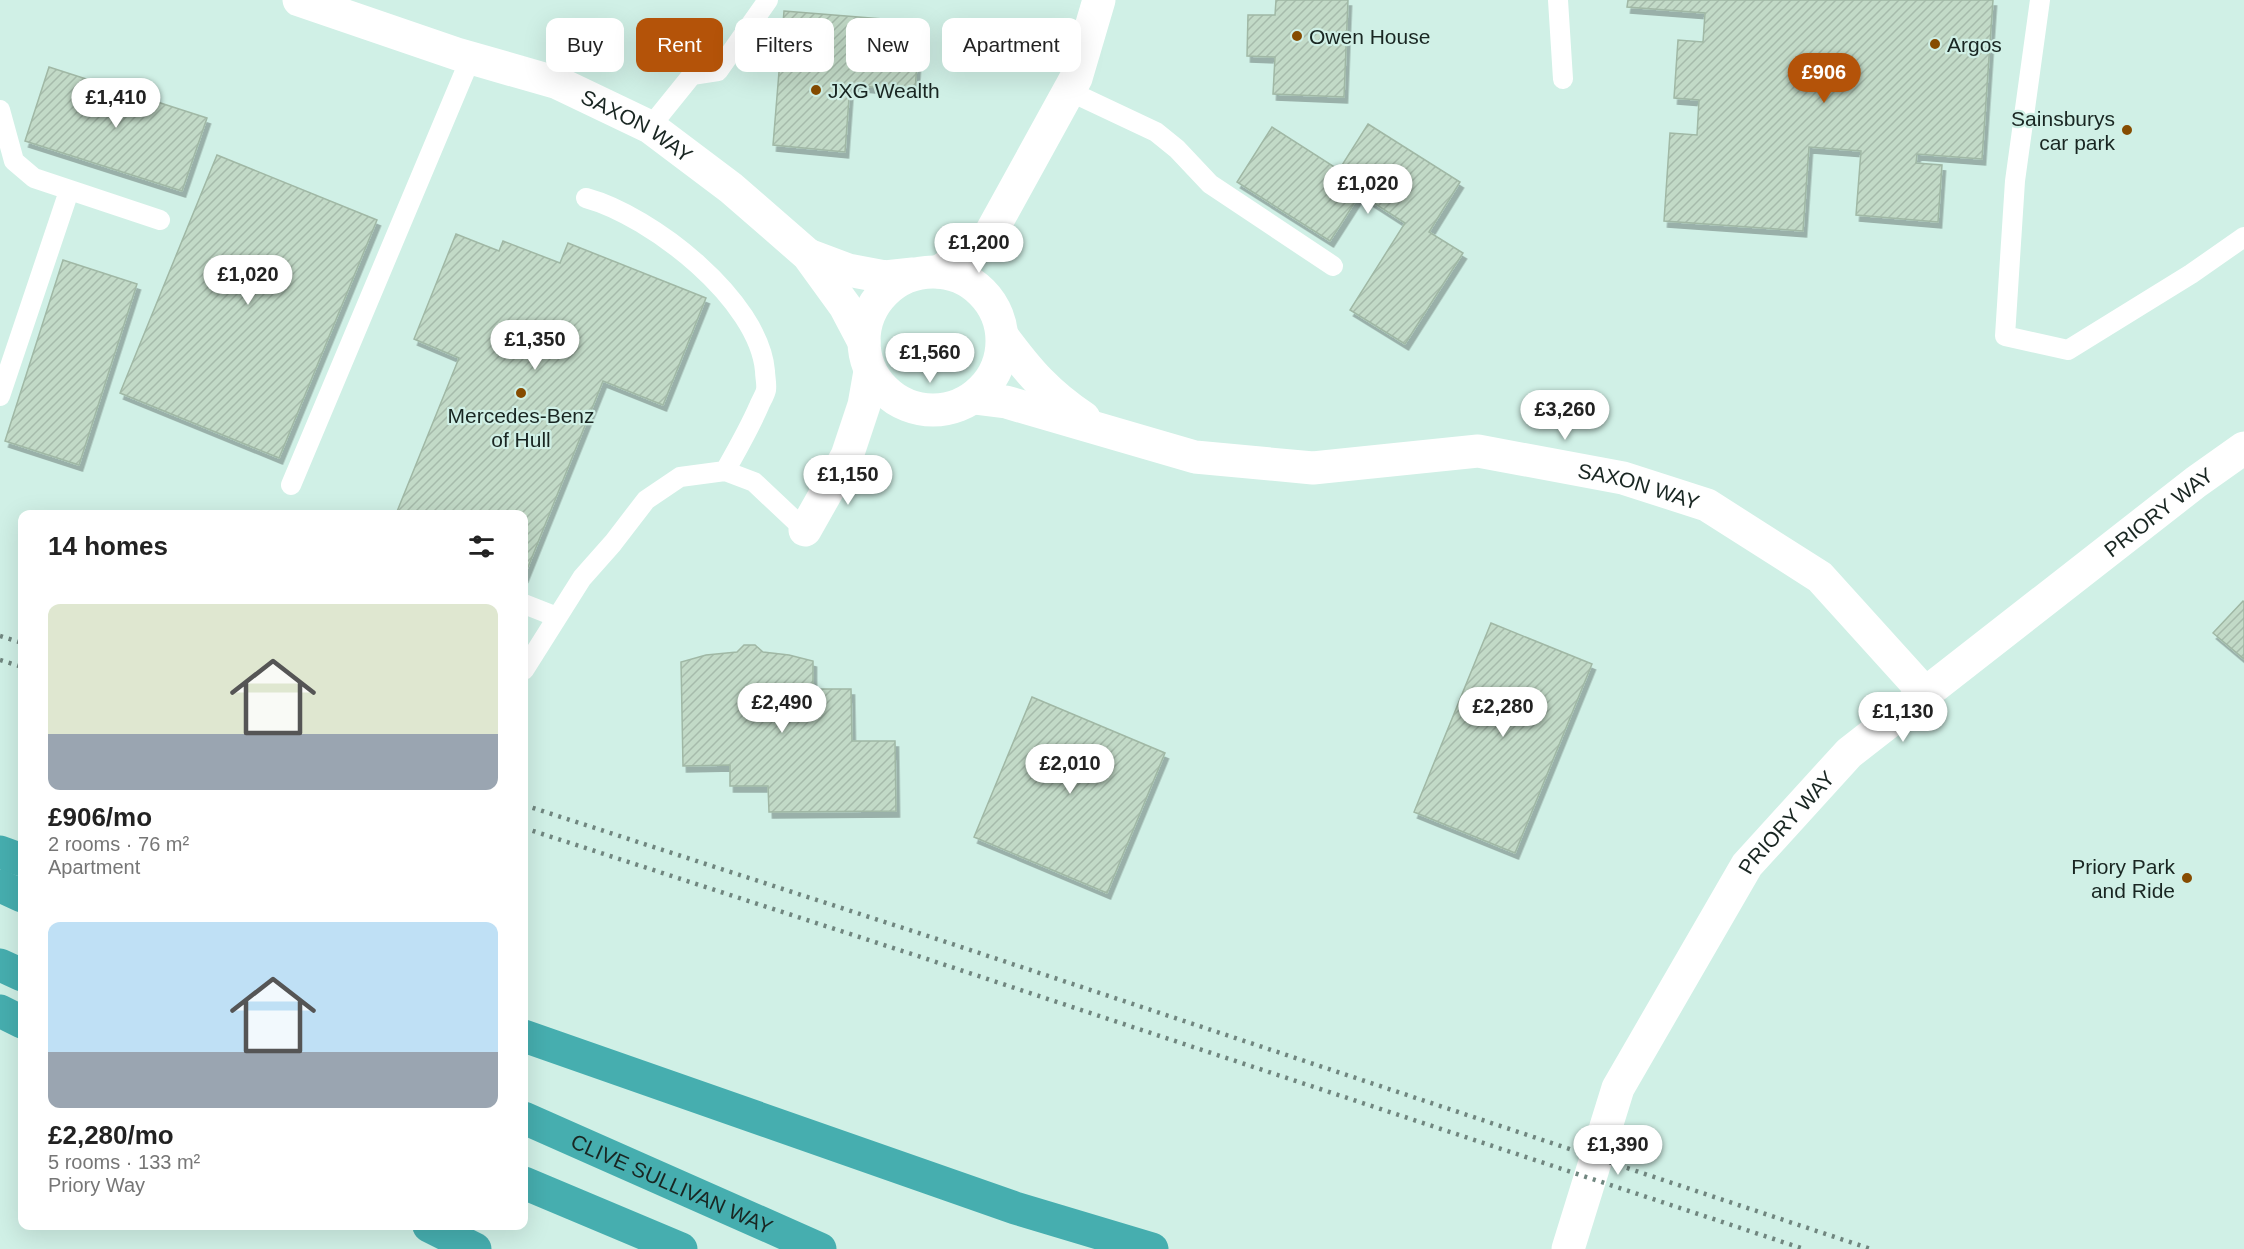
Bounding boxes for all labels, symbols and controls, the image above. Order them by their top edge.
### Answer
chip: Buy [546,18,624,72]
chip: Rent [636,18,723,72]
chip: Filters [735,18,834,72]
chip: New [846,18,930,72]
chip: Apartment [942,18,1081,72]
place label: Owen House [1309,25,1430,48]
marker: Owen House [1290,29,1304,43]
place label: Argos [1947,33,2002,56]
marker: Argos [1928,37,1942,51]
pin: £906 [1788,53,1860,104]
text: £906 [1802,61,1846,83]
pin: £1,410 [67,78,165,129]
place label: JXG Wealth [828,79,940,102]
marker: JXG Wealth [809,83,823,97]
street label: SAXON WAY [578,84,697,167]
text: £1,410 [85,86,147,108]
place label: Sainsburys car park [2011,107,2115,154]
marker: Sainsburys car park [2120,123,2134,137]
pin: £1,020 [1319,164,1417,215]
text: £1,020 [1337,172,1399,194]
pin: £1,200 [930,223,1028,274]
text: £1,200 [948,231,1010,253]
pin: £1,020 [199,255,297,306]
text: £1,020 [217,263,279,285]
pin: £1,350 [486,320,584,371]
text: £1,350 [504,328,566,350]
pin: £1,560 [881,333,979,384]
text: £1,560 [899,341,961,363]
marker: Mercedes-Benz of Hull [514,386,528,400]
pin: £3,260 [1516,390,1614,441]
text: £3,260 [1534,398,1596,420]
place label: Mercedes-Benz of Hull [447,404,595,451]
pin: £1,150 [799,455,897,506]
street label: SAXON WAY [1576,458,1702,513]
street label: PRIORY WAY [2099,462,2217,561]
text: £1,150 [817,463,879,485]
icon: filters [465,530,498,563]
text: 14 homes [48,531,168,561]
icon: home [219,643,327,751]
pin: £2,490 [733,683,831,734]
pin: £2,280 [1454,687,1552,738]
text: £2,490 [751,691,813,713]
pin: £1,130 [1854,692,1952,743]
text: £2,280 [1472,695,1534,717]
text: £1,130 [1872,700,1934,722]
pin: £2,010 [1021,744,1119,795]
text: £2,010 [1039,752,1101,774]
street label: PRIORY WAY [1733,766,1839,878]
text: £906/mo [48,802,152,832]
text: 2 rooms · 76 m² [48,833,189,855]
place label: Priory Park and Ride [2071,855,2175,902]
text: Apartment [48,856,140,878]
marker: Priory Park and Ride [2180,871,2194,885]
icon: home [219,961,327,1069]
text: £2,280/mo [48,1120,174,1150]
pin: £1,390 [1569,1125,1667,1176]
street label: CLIVE SULLIVAN WAY [568,1129,776,1238]
text: £1,390 [1587,1133,1649,1155]
text: 5 rooms · 133 m² [48,1151,200,1173]
text: Priory Way [48,1174,145,1196]

